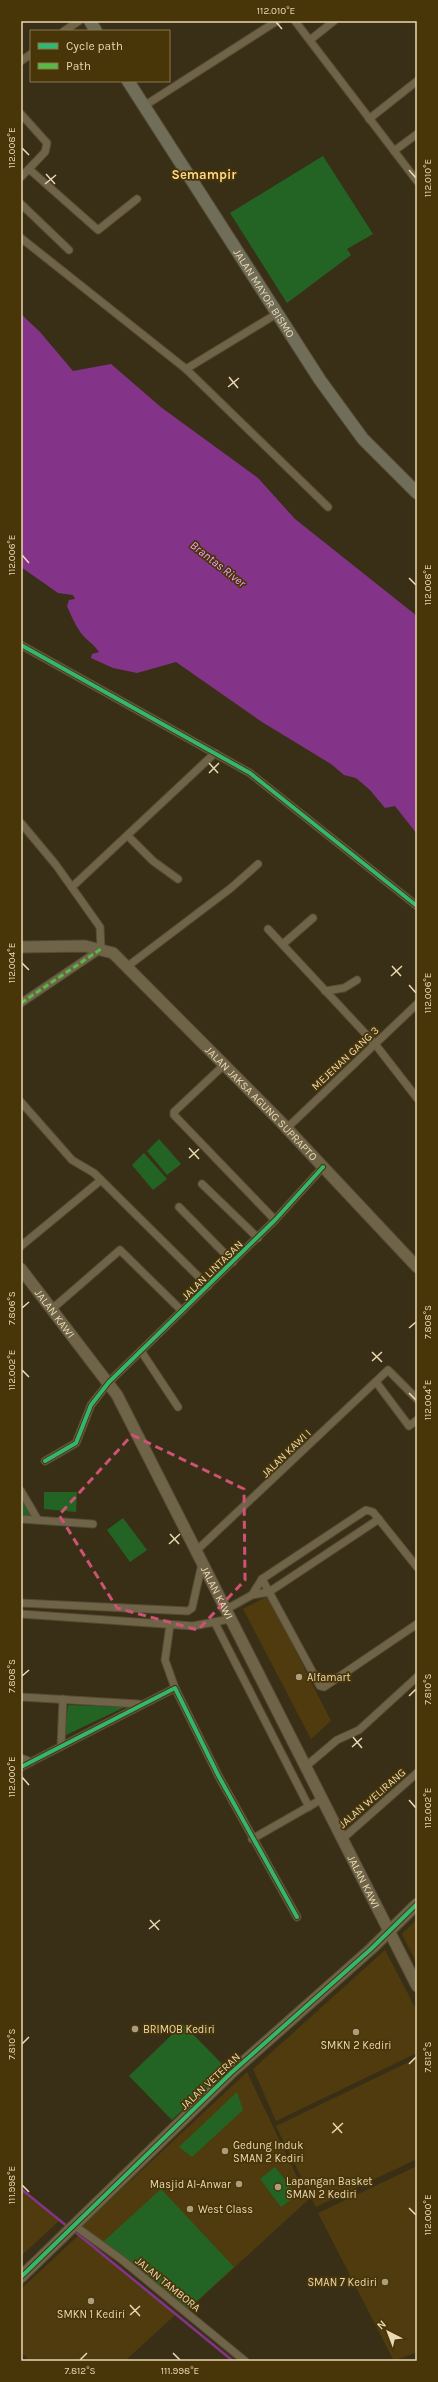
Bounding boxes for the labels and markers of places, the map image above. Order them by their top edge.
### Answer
place label: Alfamart [307,1671,351,1684]
marker: Alfamart [294,1672,304,1682]
place label: BRIMOB Kediri [143,2023,215,2036]
marker: BRIMOB Kediri [130,2024,140,2034]
marker: SMKN 2 Kediri [351,2027,361,2037]
place label: SMKN 2 Kediri [320,2039,392,2052]
place label: Gedung Induk SMAN 2 Kediri [233,2139,304,2165]
marker: Gedung Induk SMAN 2 Kediri [220,2146,230,2156]
place label: Lapangan Basket SMAN 2 Kediri [286,2175,373,2201]
place label: Masjid Al-Anwar [150,2178,231,2191]
marker: Masjid Al-Anwar [234,2179,244,2189]
marker: Lapangan Basket SMAN 2 Kediri [273,2182,283,2192]
place label: West Class [198,2203,253,2216]
marker: West Class [185,2204,195,2214]
place label: SMAN 7 Kediri [307,2276,377,2289]
marker: SMAN 7 Kediri [380,2277,390,2287]
marker: SMKN 1 Kediri [86,2296,96,2306]
place label: SMKN 1 Kediri [57,2308,125,2321]

